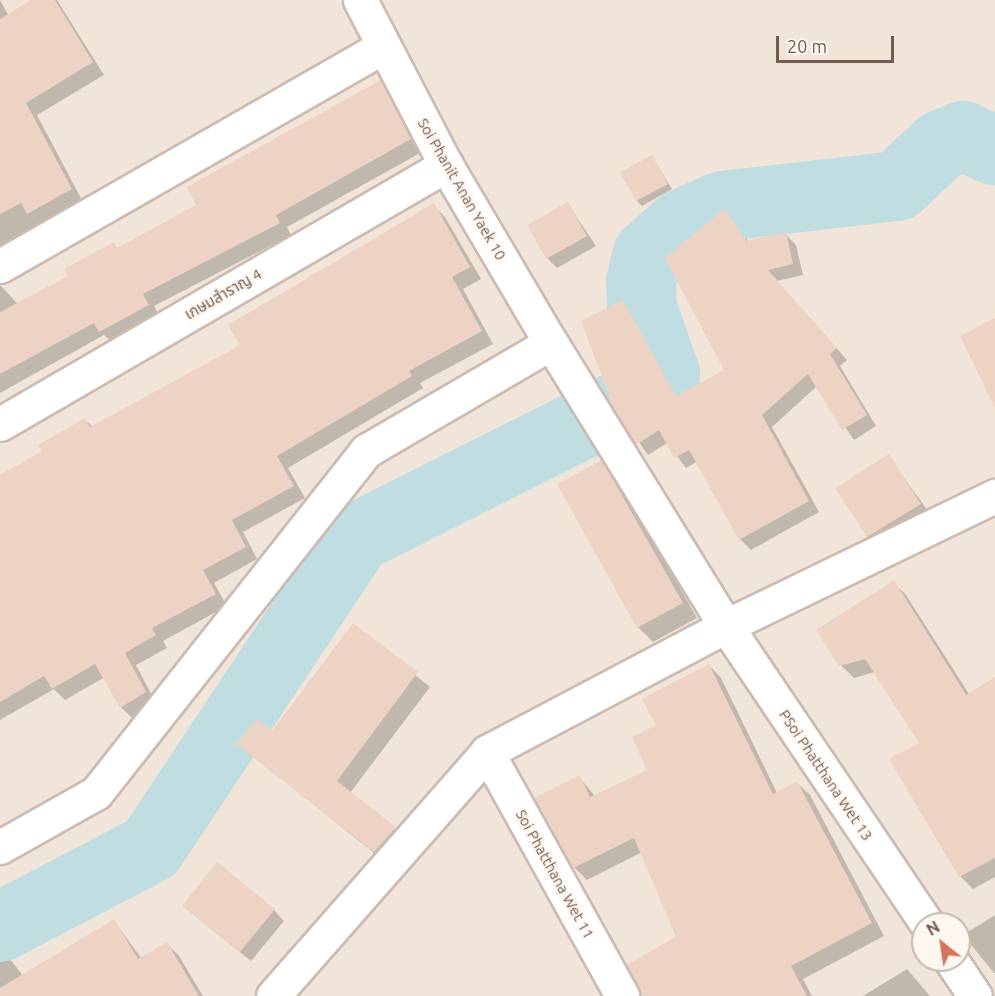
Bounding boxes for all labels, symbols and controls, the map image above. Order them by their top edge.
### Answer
scale bar [779,24,898,62]
text: 20 m [787,36,827,56]
street label: Soi Phanit Anan Yaek 10 [414,115,510,263]
street label: เกษมสำราญ 4 [181,265,265,323]
street label: PSoi Phatthana Wet 13 [776,706,876,844]
street label: Soi Phatthana Wet 11 [512,806,598,942]
north arrow [911,912,971,972]
text: N [923,917,943,939]

